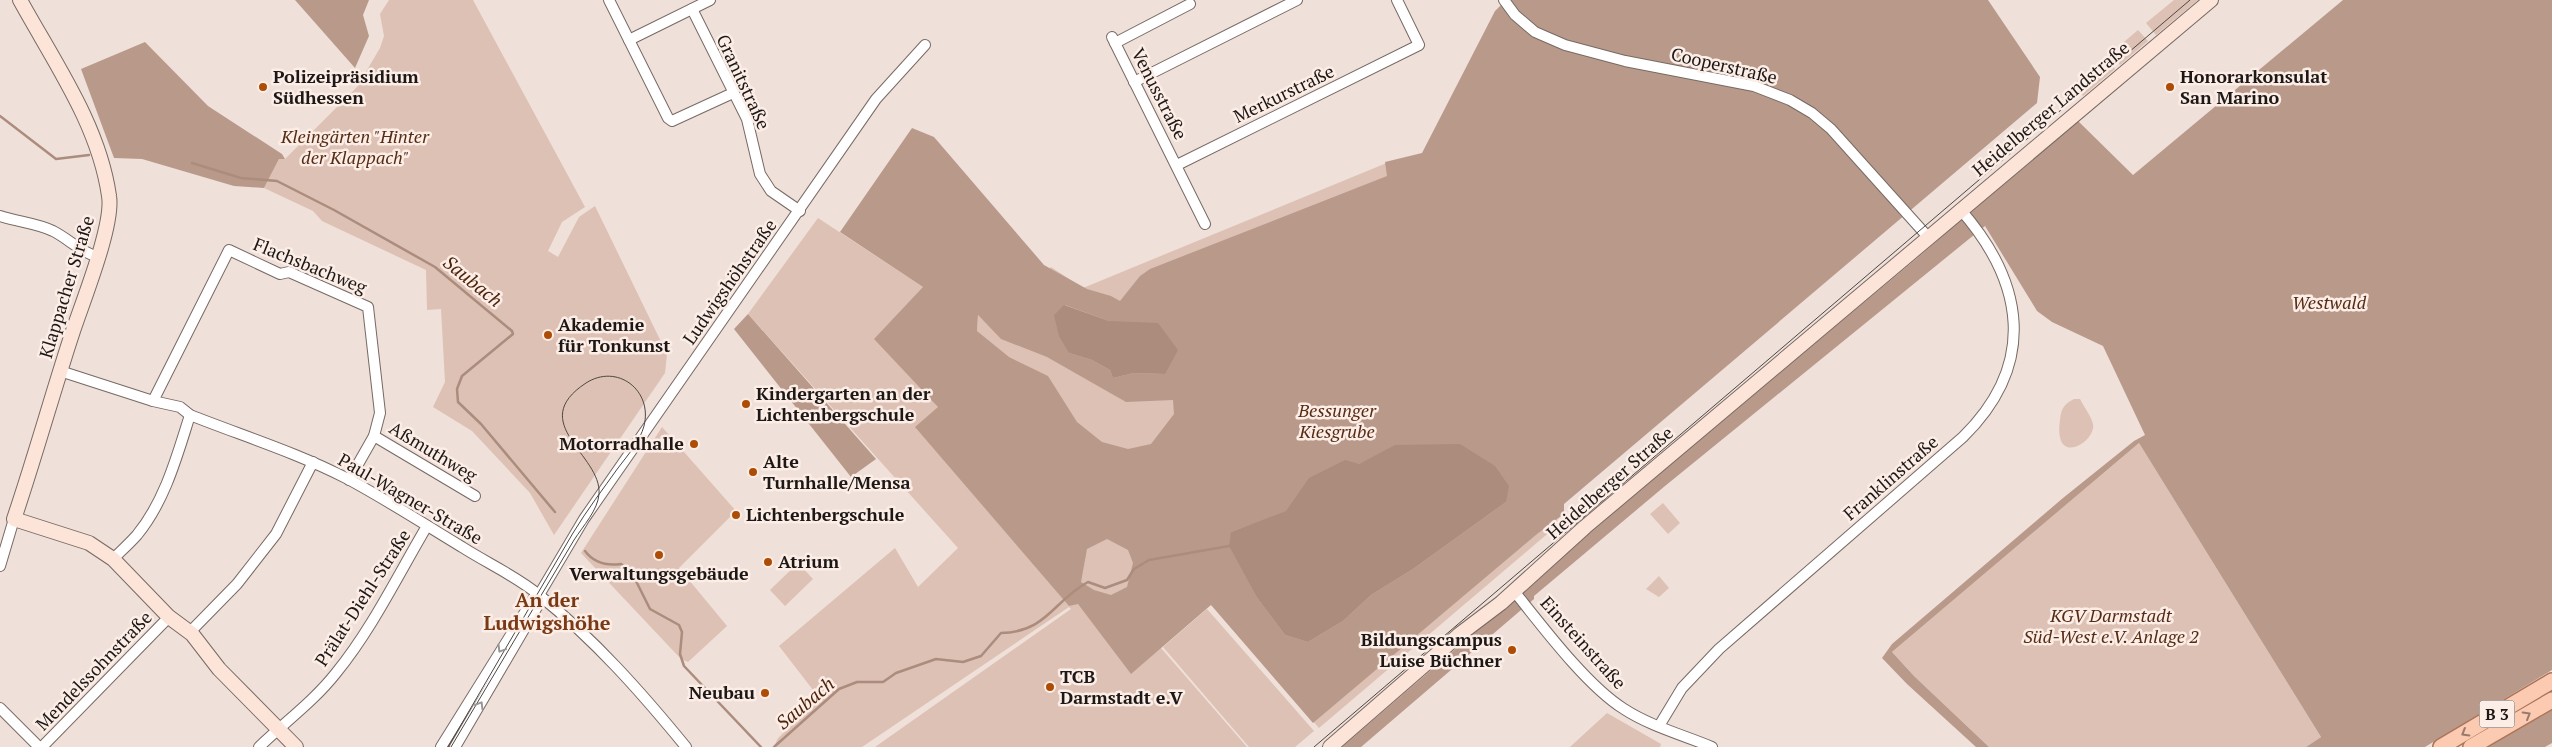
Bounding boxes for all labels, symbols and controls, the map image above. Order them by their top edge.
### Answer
street label: Granitstraße [711,30,776,133]
street label: Heidelberger Landstraße [1967,35,2134,181]
street label: Cooperstraße [1669,41,1780,89]
street label: Venusstraße [1127,44,1193,143]
street label: Merkurstraße [1229,58,1338,128]
place label: Polizeipräsidium Südhessen [273,64,419,109]
place label: Honorarkonsulat San Marino [2180,64,2327,109]
marker: Polizeipräsidium Südhessen [257,81,269,93]
marker: Honorarkonsulat San Marino [2164,81,2176,93]
park label: Kleingärten "Hinter der Klappach" [280,124,430,169]
street label: Klappacher Straße [33,213,99,361]
street label: Ludwigshöhstraße [677,214,781,349]
street label: Flachsbachweg [250,231,371,299]
water label: Saubach [439,249,508,312]
park label: Westwald [2292,290,2366,314]
place label: Akademie für Tonkunst [558,312,670,357]
marker: Akademie für Tonkunst [542,329,554,341]
place label: Kindergarten an der Lichtenbergschule [756,381,931,426]
marker: Kindergarten an der Lichtenbergschule [740,398,752,410]
park label: Bessunger Kiesgrube [1297,398,1377,443]
street label: Aßmuthweg [385,416,482,487]
street label: Heidelberger Straße [1541,421,1678,544]
street label: Franklinstraße [1838,429,1943,525]
place label: Motorradhalle [559,431,684,455]
marker: Motorradhalle [688,438,700,450]
street label: Paul-Wagner-Straße [334,447,487,549]
place label: Alte Turnhalle/Mensa [763,449,911,494]
marker: Alte Turnhalle/Mensa [747,466,759,478]
place label: Lichtenbergschule [746,502,905,526]
marker: Lichtenbergschule [730,509,742,521]
street label: Prälat-Diehl-Straße [309,524,415,670]
marker: Verwaltungsgebäude [653,549,665,561]
place label: Atrium [778,549,839,573]
marker: Atrium [762,556,774,568]
place label: Verwaltungsgebäude [569,561,749,585]
district label: An der Ludwigshöhe [484,586,611,636]
street label: Einsteinstraße [1536,591,1632,694]
park label: KGV Darmstadt Süd-West e.V. Anlage 2 [2023,603,2199,648]
street label: Mendelssohnstraße [30,605,157,735]
place label: Bildungscampus Luise Büchner [1361,627,1502,672]
one-way arrow [498,643,507,652]
marker: Bildungscampus Luise Büchner [1506,644,1518,656]
place label: TCB Darmstadt e.V [1060,664,1183,709]
water label: Saubach [770,671,839,734]
place label: Neubau [689,680,755,704]
marker: TCB Darmstadt e.V [1044,681,1056,693]
marker: Neubau [759,687,771,699]
one-way arrow [473,701,483,710]
road number: B 3 [2480,701,2514,728]
one-way arrow [2521,711,2530,721]
one-way arrow [2462,726,2471,736]

